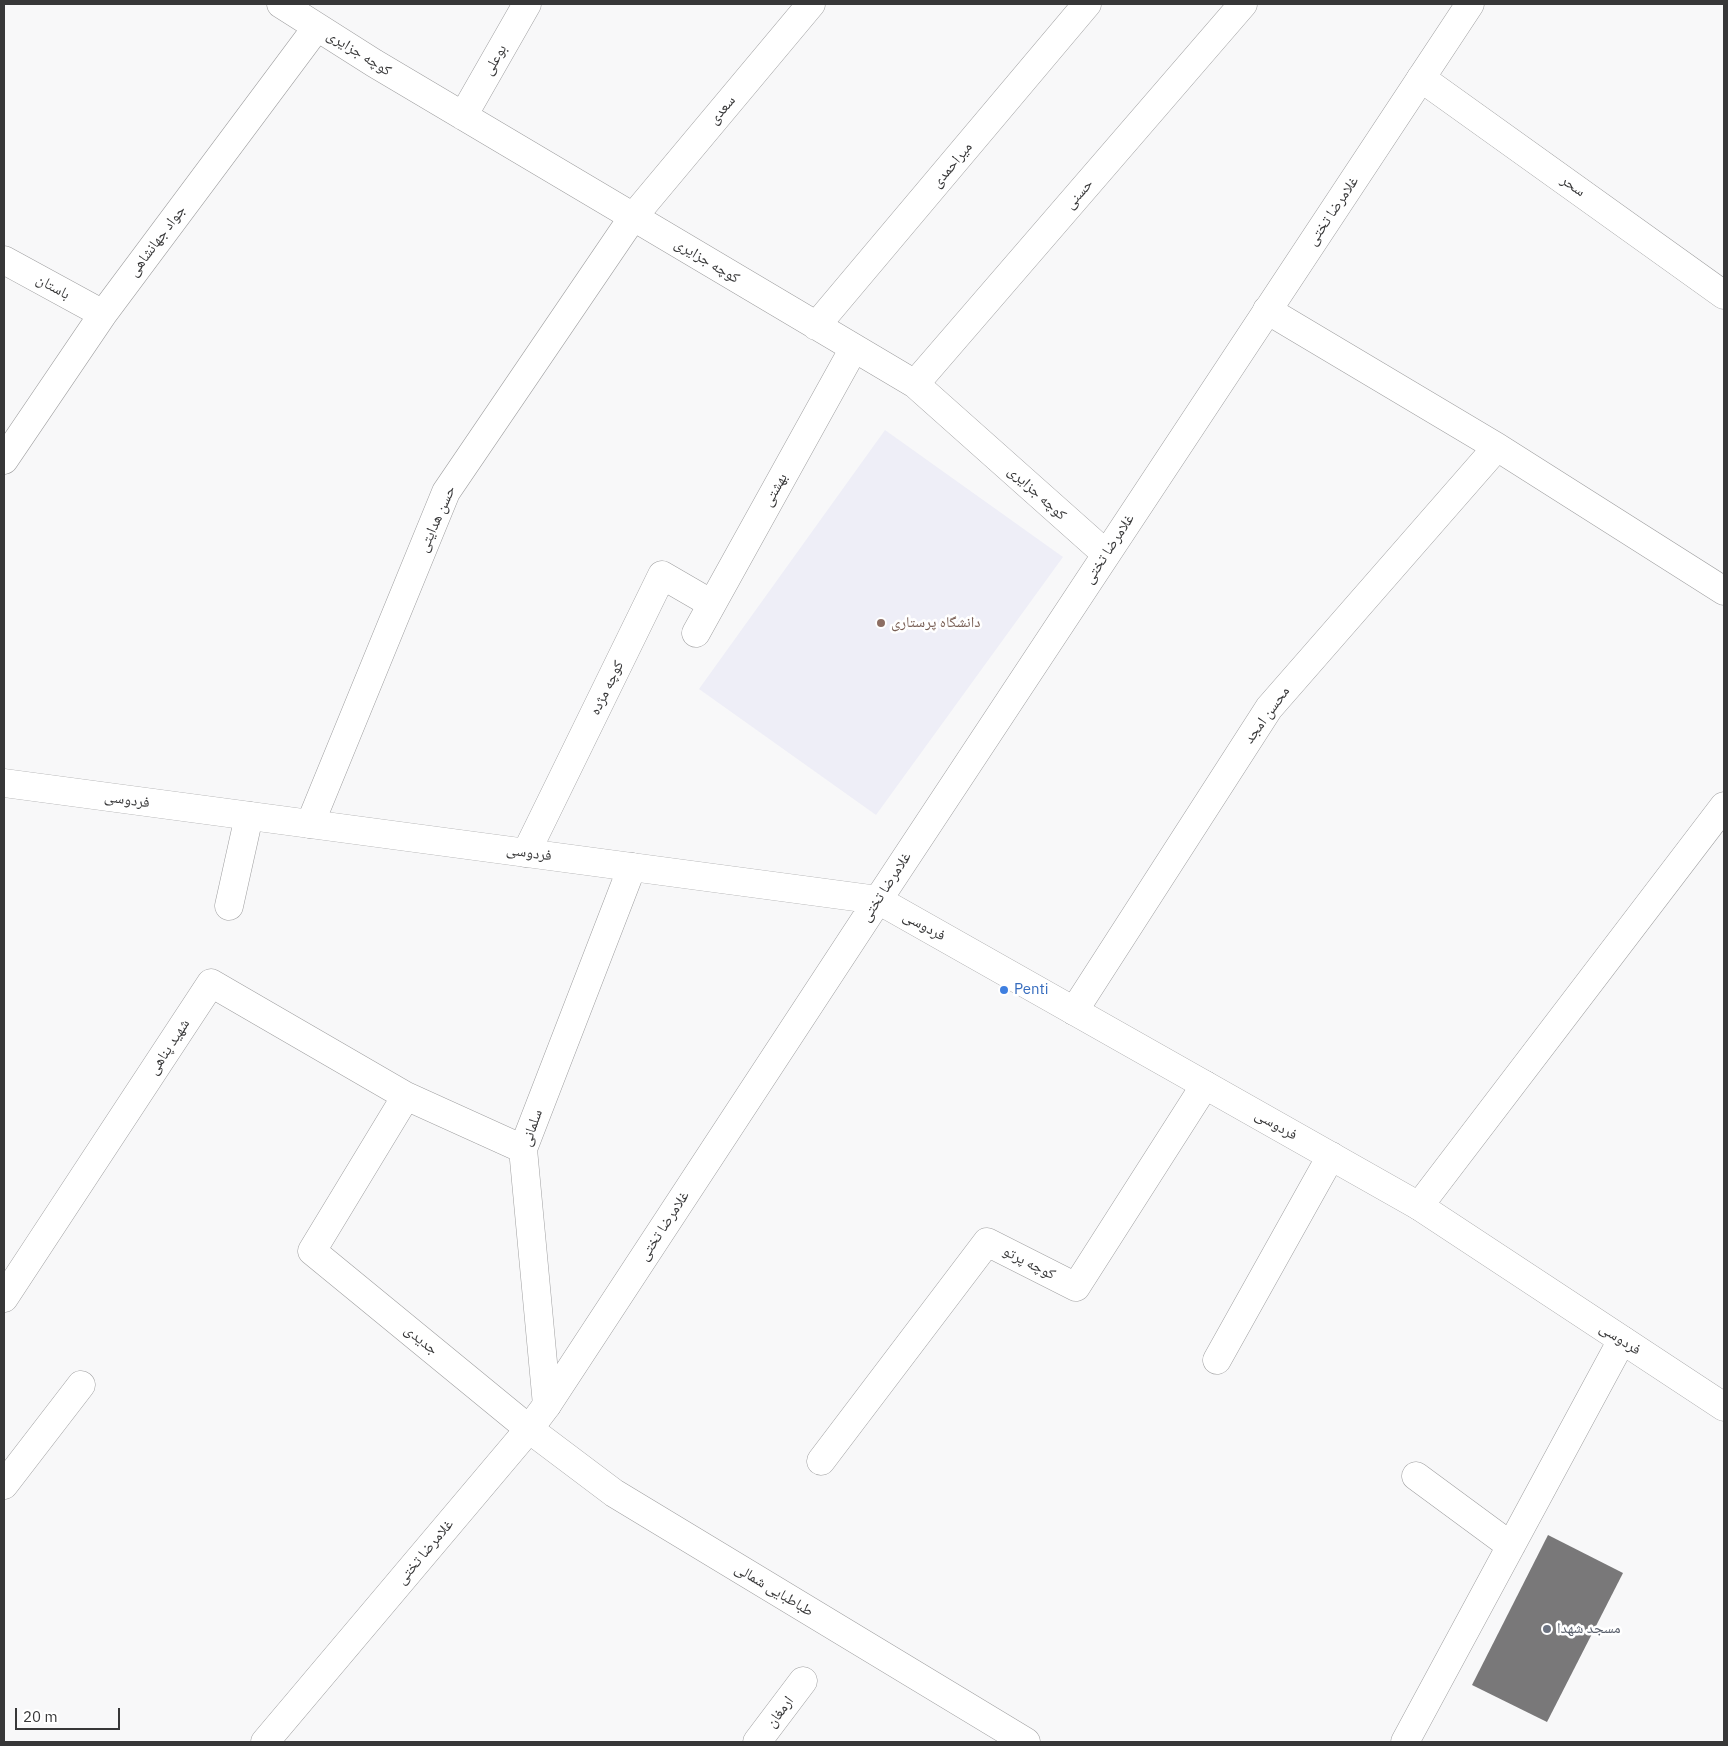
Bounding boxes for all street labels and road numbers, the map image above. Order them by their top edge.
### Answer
street label: کوچه جزایری [323,26,395,80]
street label: بوعلی [479,41,511,79]
street label: سعدی [705,92,739,128]
street label: میراحمدی [928,139,976,191]
street label: سحر [1557,171,1589,201]
street label: غلامرضا تختی [1303,173,1363,249]
street label: حسنی [1061,175,1097,213]
street label: جواد جهانشاهی [124,202,190,280]
street label: کوچه جزایری [671,235,743,287]
street label: باستان [33,270,73,304]
street label: کوچه جزایری [1004,462,1070,524]
street label: بهشتی [759,470,791,510]
street label: حسن هدایتی [414,483,460,555]
street label: غلامرضا تختی [1080,511,1138,587]
street label: کوچه مژده [586,658,628,718]
street label: محسن امجد [1240,683,1294,747]
street label: فردوسی [103,788,151,812]
street label: فردوسی [505,841,553,865]
street label: غلامرضا تختی [857,849,915,925]
street label: فردوسی [900,907,948,945]
street label: شهید پناهی [144,1016,194,1078]
street label: فردوسی [1252,1106,1300,1144]
street label: سلمانی [517,1107,547,1149]
street label: غلامرضا تختی [635,1188,693,1264]
street label: کوچه پرتو [1000,1242,1058,1284]
street label: فردوسی [1596,1319,1644,1359]
street label: جدیدی [401,1321,441,1359]
street label: غلامرضا تختی [393,1516,457,1588]
street label: طباطبایی شمالی [731,1559,817,1621]
street label: ارمغان [762,1693,798,1731]

